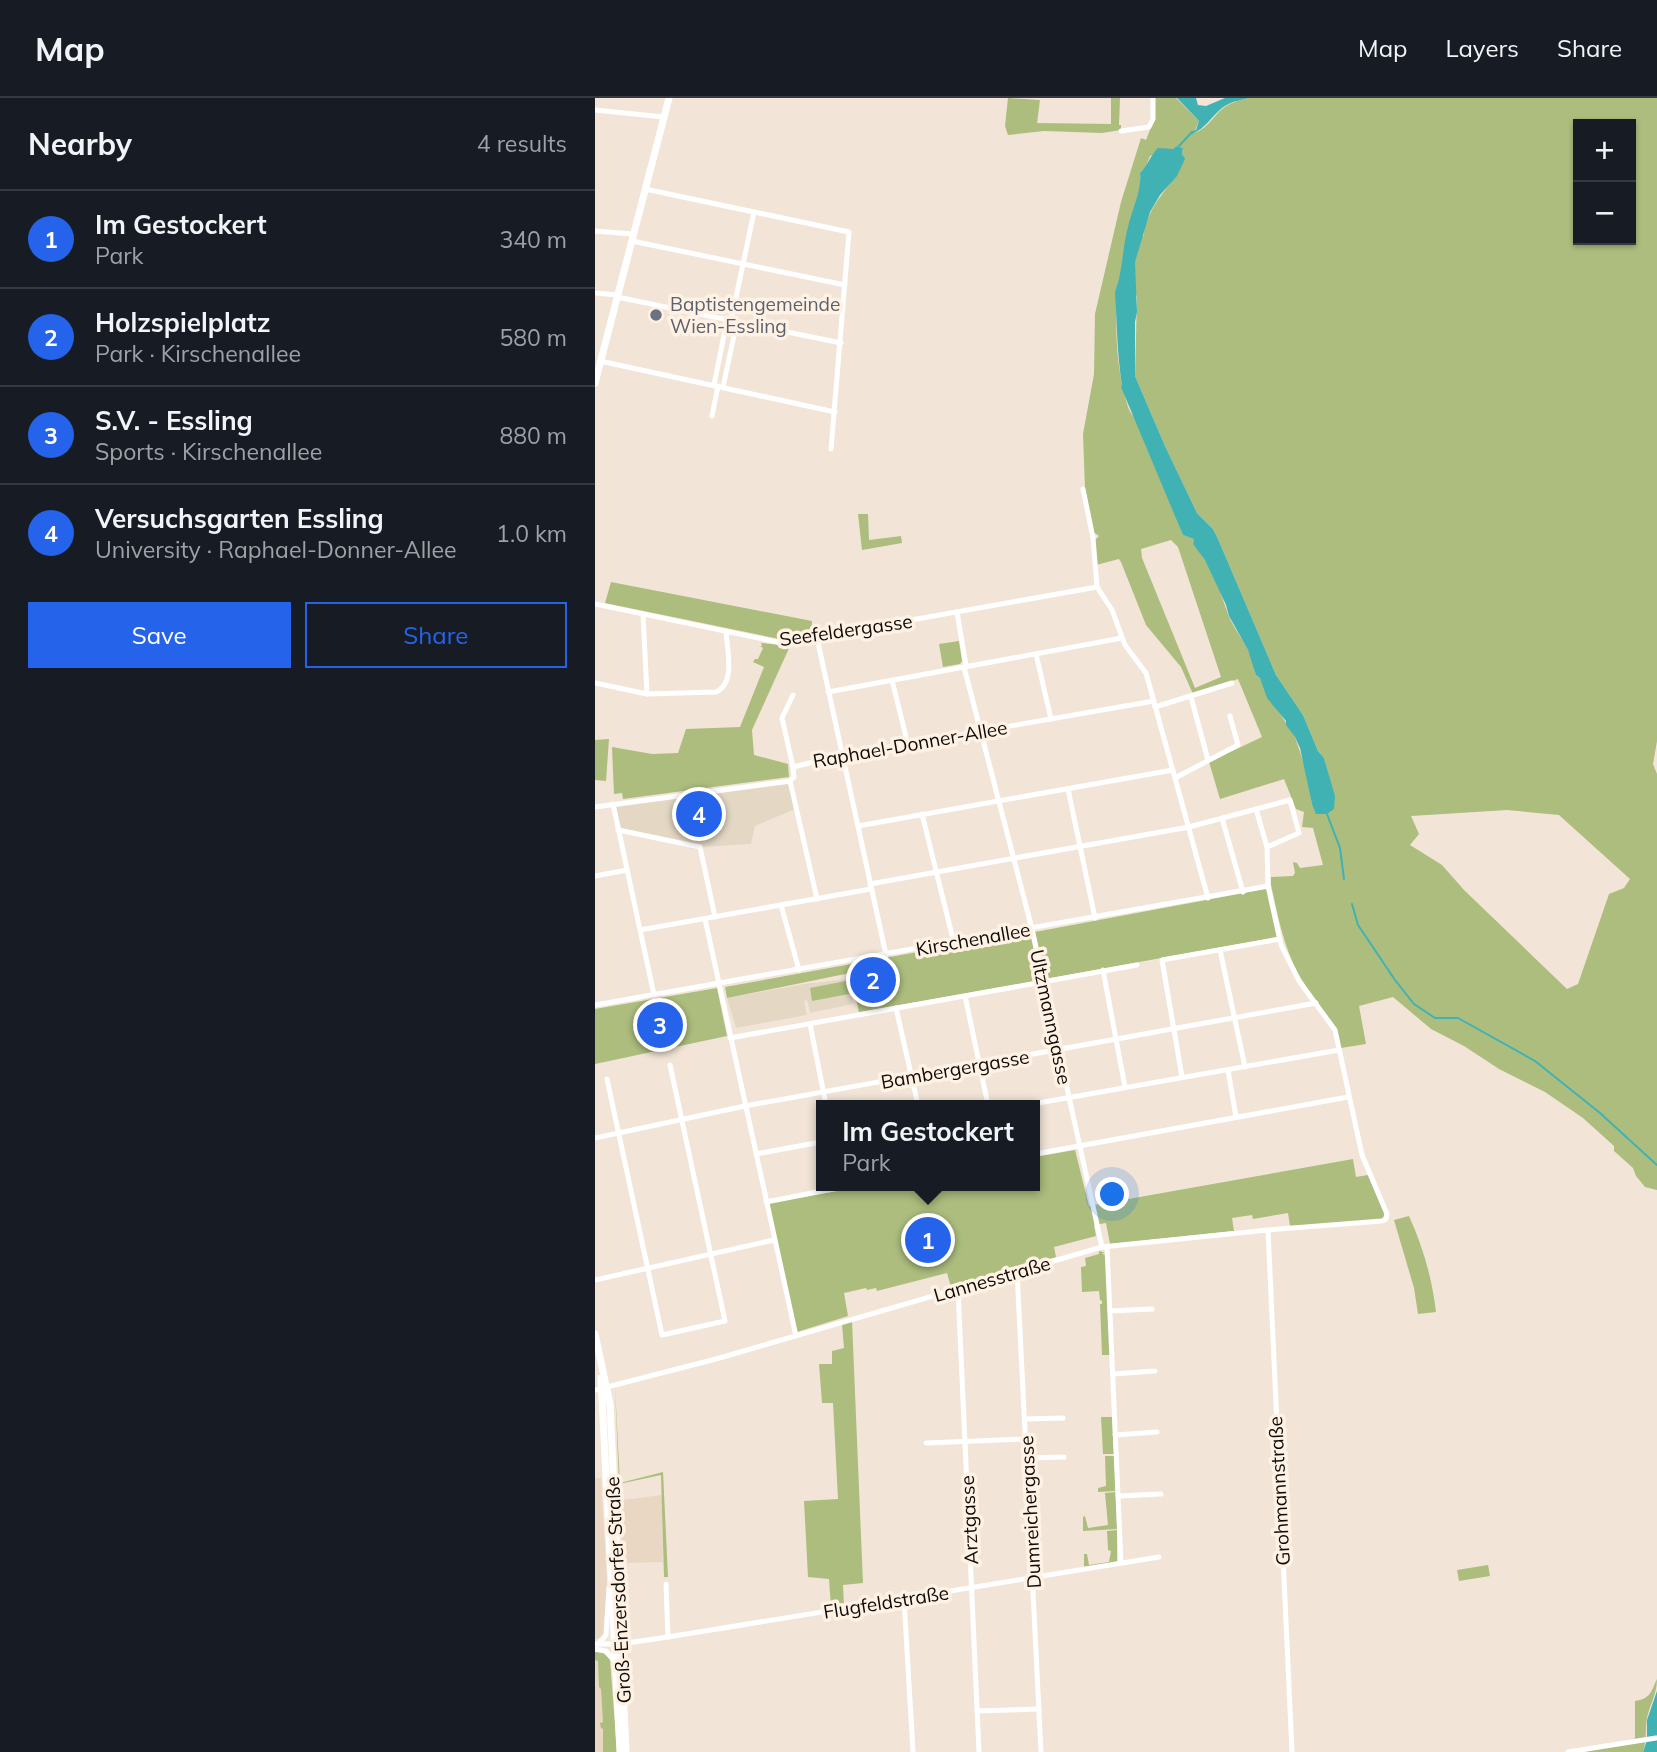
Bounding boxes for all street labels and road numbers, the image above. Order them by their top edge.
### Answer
street label: Seefeldergasse [778,609,914,651]
street label: Raphael-Donner-Allee [811,715,1009,773]
street label: Kirschenallee [914,917,1032,961]
street label: Ultzmanngasse [1025,947,1077,1087]
street label: Bambergergasse [879,1044,1031,1094]
street label: Lannesstraße [931,1251,1053,1307]
street label: Grohmannstraße [1263,1416,1295,1566]
street label: Dumreichergasse [1014,1435,1046,1589]
street label: Arztgasse [955,1475,983,1565]
street label: Groß-Enzersdorfer Straße [600,1476,636,1704]
street label: Flugfeldstraße [822,1580,950,1624]

